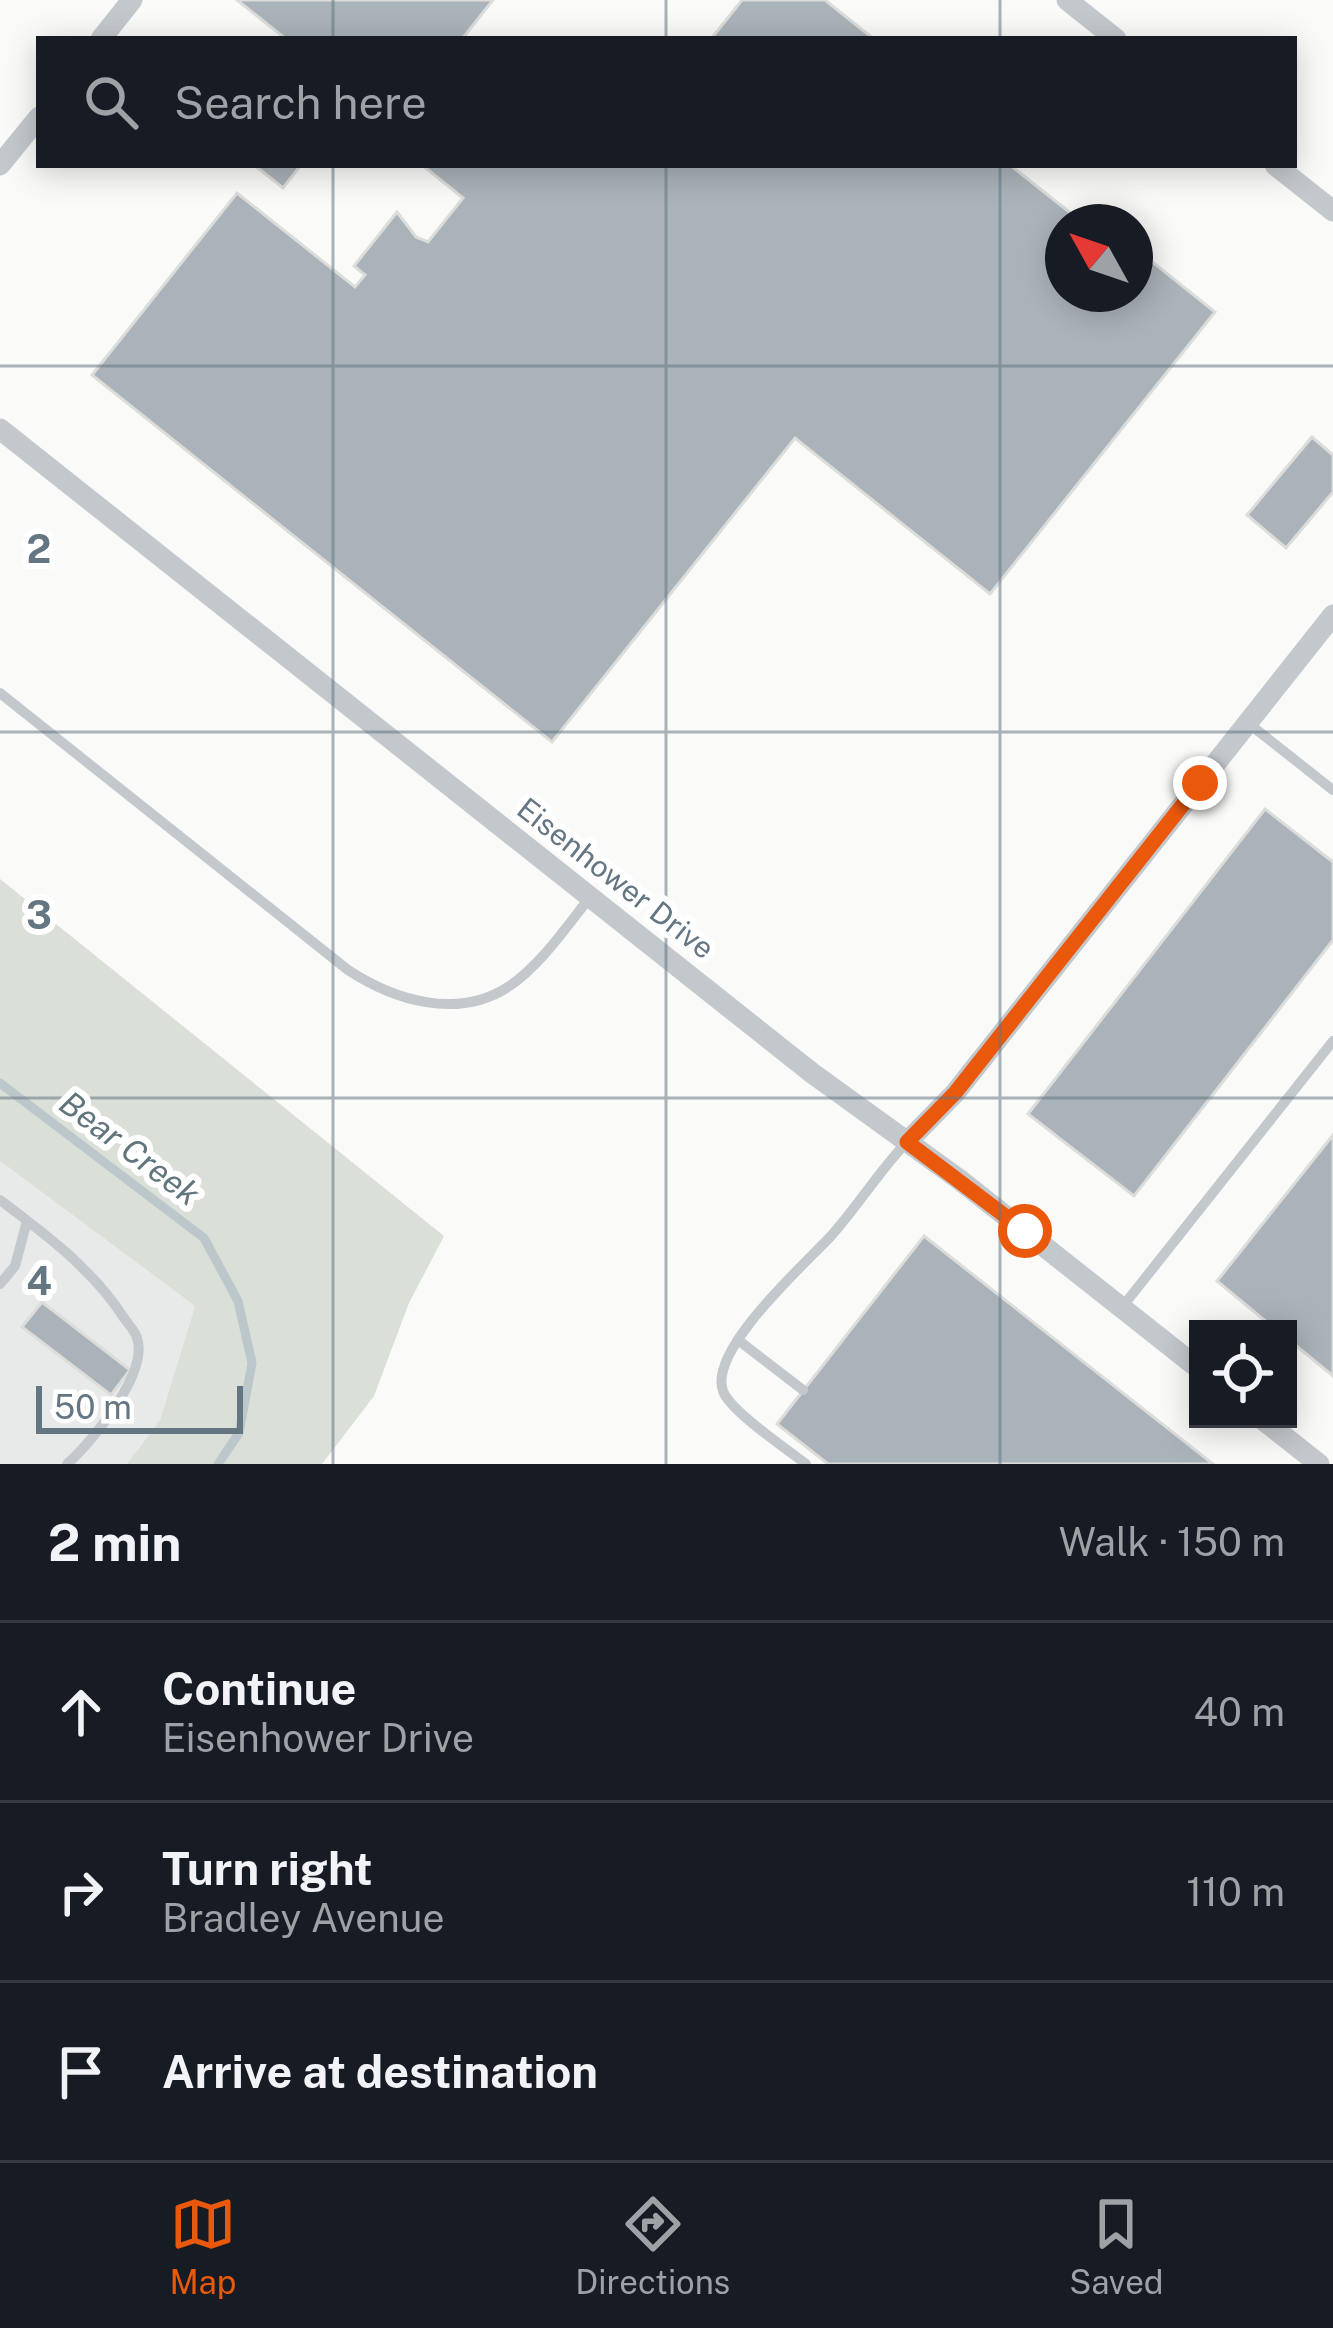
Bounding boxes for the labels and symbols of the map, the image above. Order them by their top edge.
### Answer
north arrow [1045,204,1153,312]
text: 2 [27,526,51,572]
route end [1173,756,1227,810]
street label: Eisenhower Drive [510,790,722,966]
text: 3 [26,892,52,938]
water label: Bear Creek [53,1083,207,1213]
route start [998,1204,1052,1258]
text: 4 [26,1258,52,1304]
scale bar [36,1380,243,1433]

